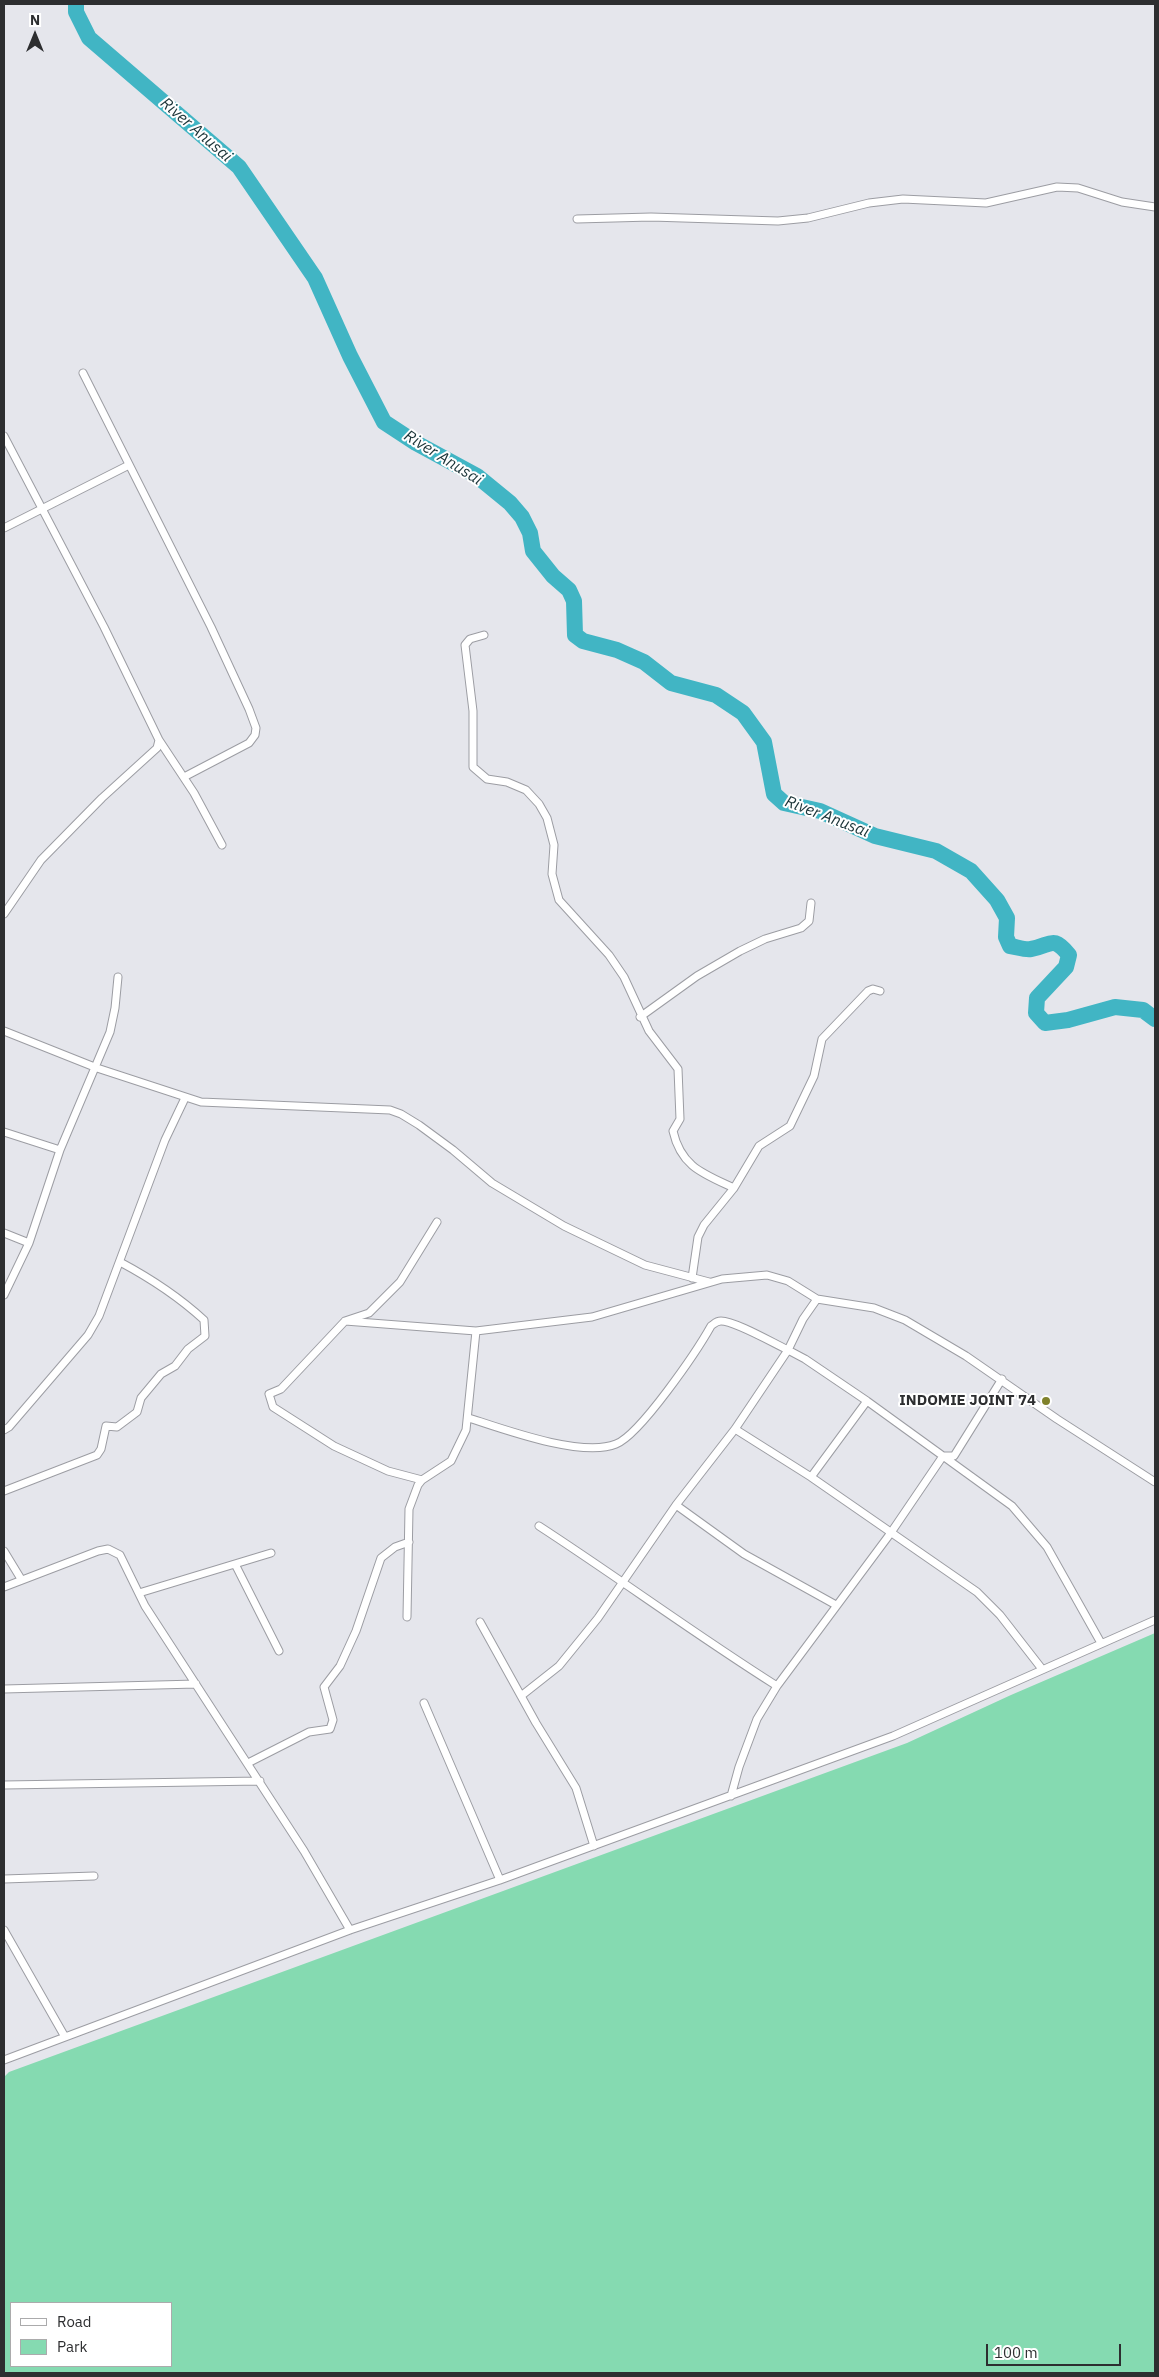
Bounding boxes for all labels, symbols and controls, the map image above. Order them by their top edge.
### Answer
north arrow [10,10,60,60]
text: N [30,11,40,29]
water label: River Anusai [156,94,236,166]
water label: River Anusai [400,426,486,490]
water label: River Anusai [782,792,872,842]
place label: INDOMIE JOINT 74 [899,1392,1036,1410]
marker: INDOMIE JOINT 74 [1040,1395,1052,1407]
legend [10,2302,172,2367]
text: Road [57,2312,92,2331]
scale bar [989,2334,1124,2366]
text: Park [57,2337,87,2356]
text: 100 m [994,2343,1038,2362]

